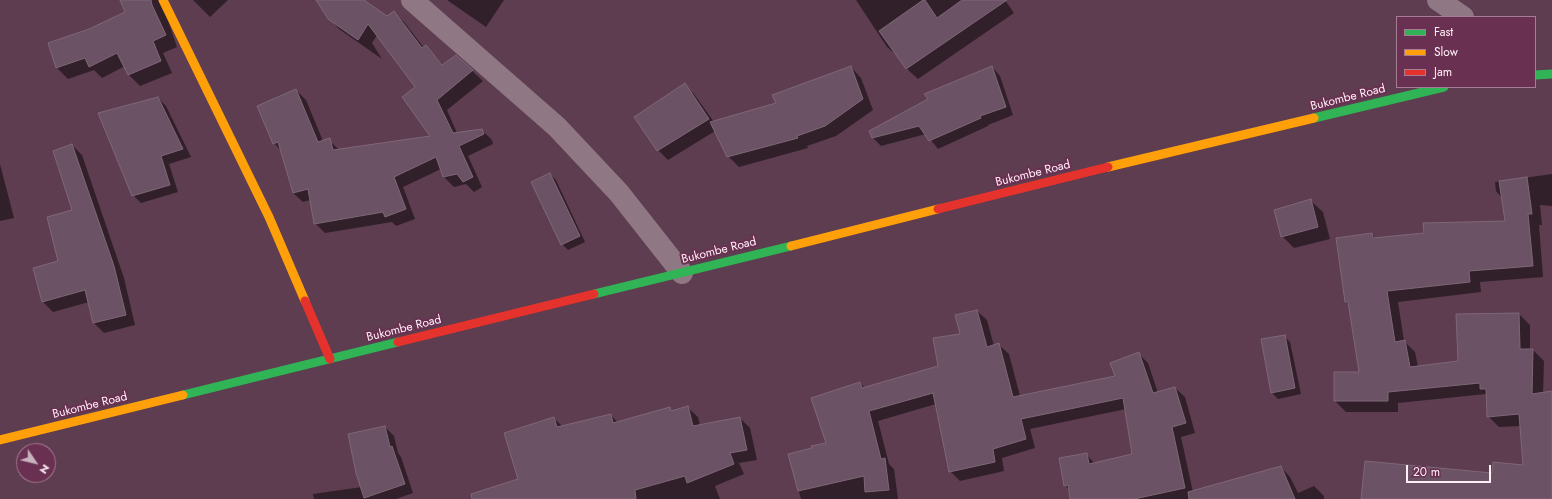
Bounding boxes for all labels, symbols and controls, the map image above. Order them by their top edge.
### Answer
legend [1396,16,1536,88]
text: Fast [1434,23,1453,41]
text: Slow [1434,43,1458,61]
text: Jam [1434,63,1452,81]
street label: Bukombe Road [1309,82,1387,114]
street label: Bukombe Road [994,158,1072,190]
street label: Bukombe Road [680,235,758,267]
street label: Bukombe Road [365,313,443,345]
street label: Bukombe Road [51,390,129,422]
north arrow [16,443,56,483]
scale bar [1408,457,1493,483]
text: N [36,461,54,477]
text: 20 m [1413,463,1440,481]

